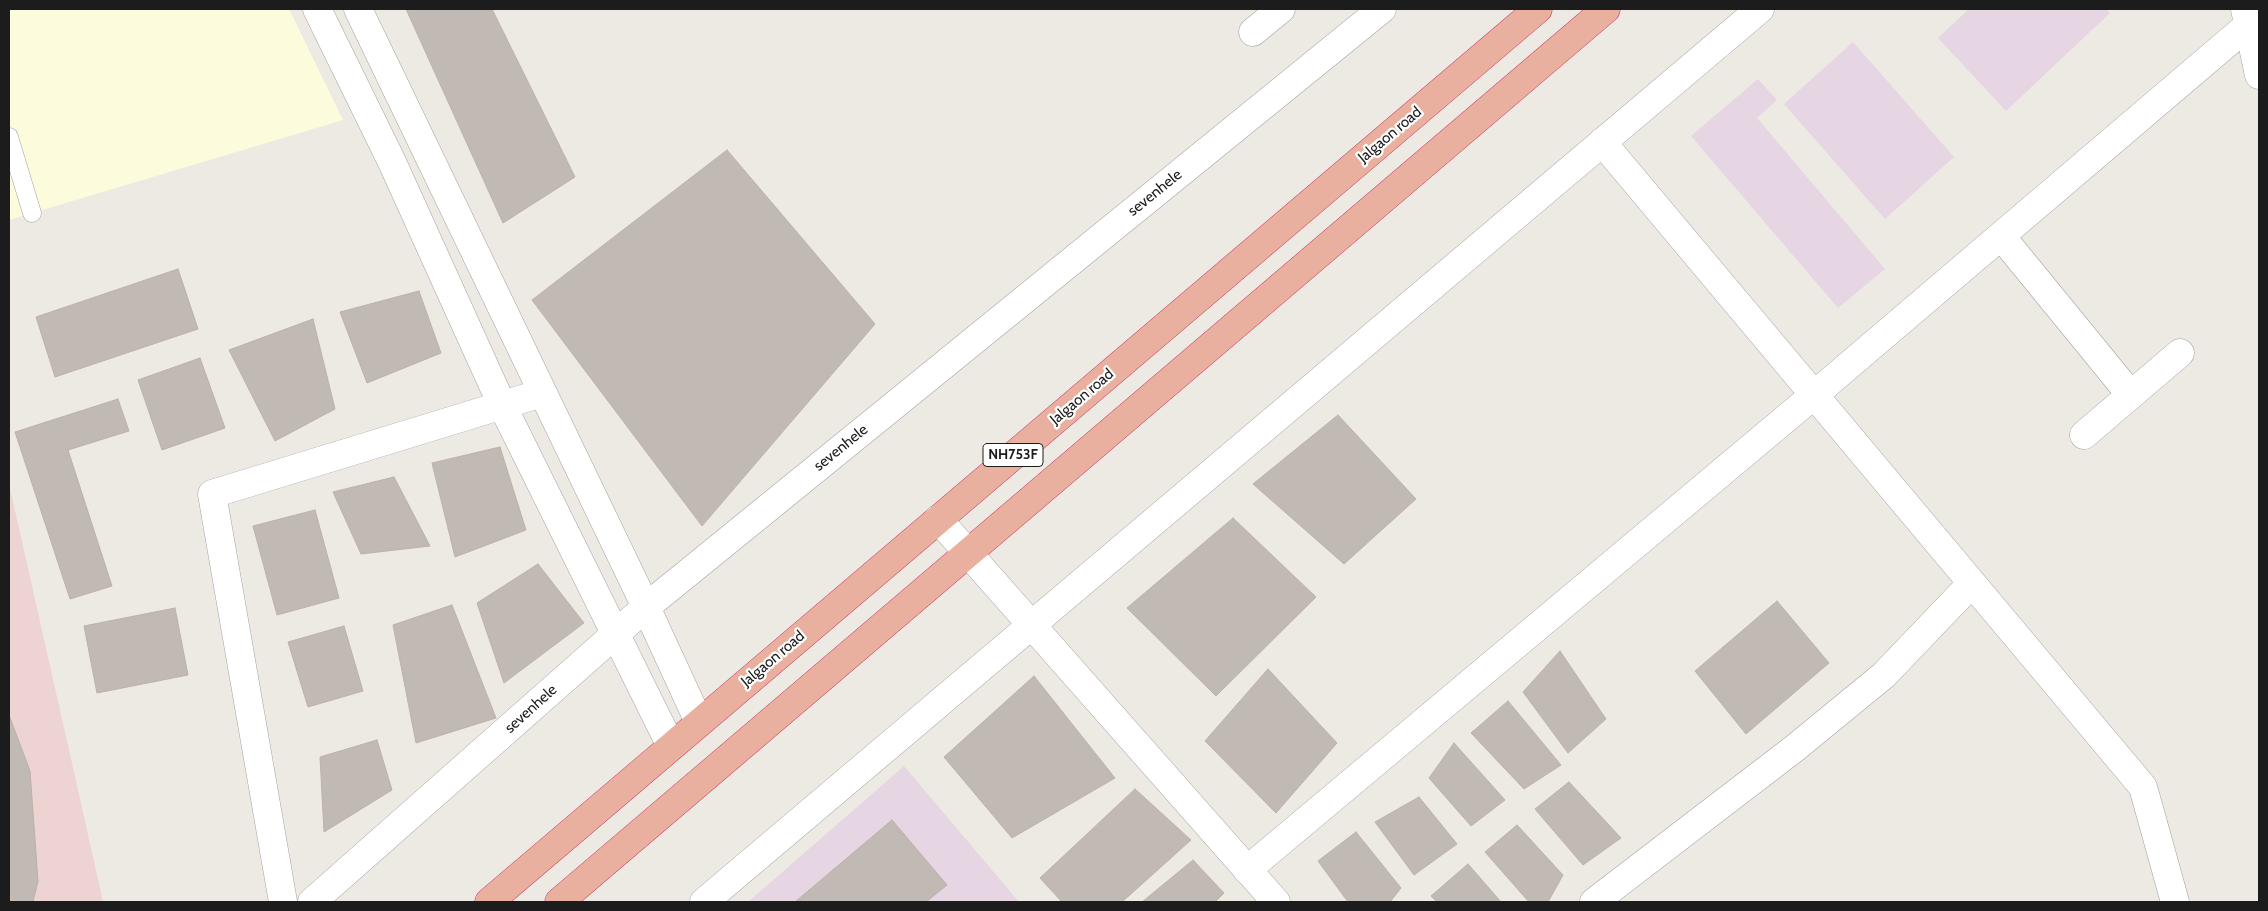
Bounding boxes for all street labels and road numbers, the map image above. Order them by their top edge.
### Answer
street label: Jalgaon road [1355,103,1425,167]
street label: sevenhele [1124,166,1186,220]
street label: Jalgaon road [1047,365,1117,429]
street label: sevenhele [810,421,872,475]
road number: NH753F [983,444,1043,466]
street label: Jalgaon road [738,627,808,691]
street label: sevenhele [501,681,561,737]

